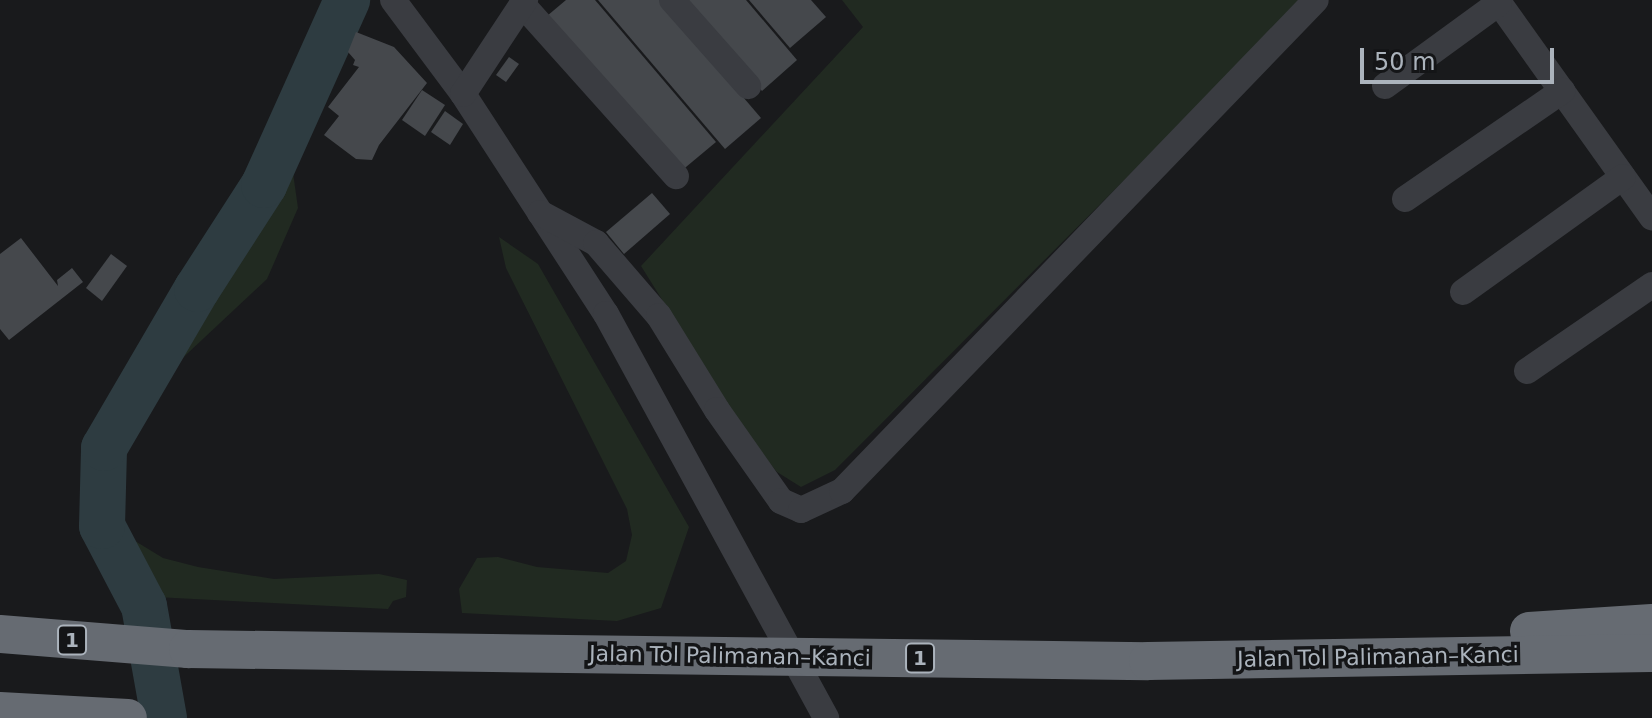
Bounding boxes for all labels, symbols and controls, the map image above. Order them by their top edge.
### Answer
scale bar [1364,32,1558,82]
text: 50 m [1374,48,1436,76]
road number: 1 [56,624,88,656]
street label: Jalan Tol Palimanan–Kanci [589,640,871,672]
street label: Jalan Tol Palimanan–Kanci [1237,641,1519,673]
road number: 1 [904,642,936,674]

